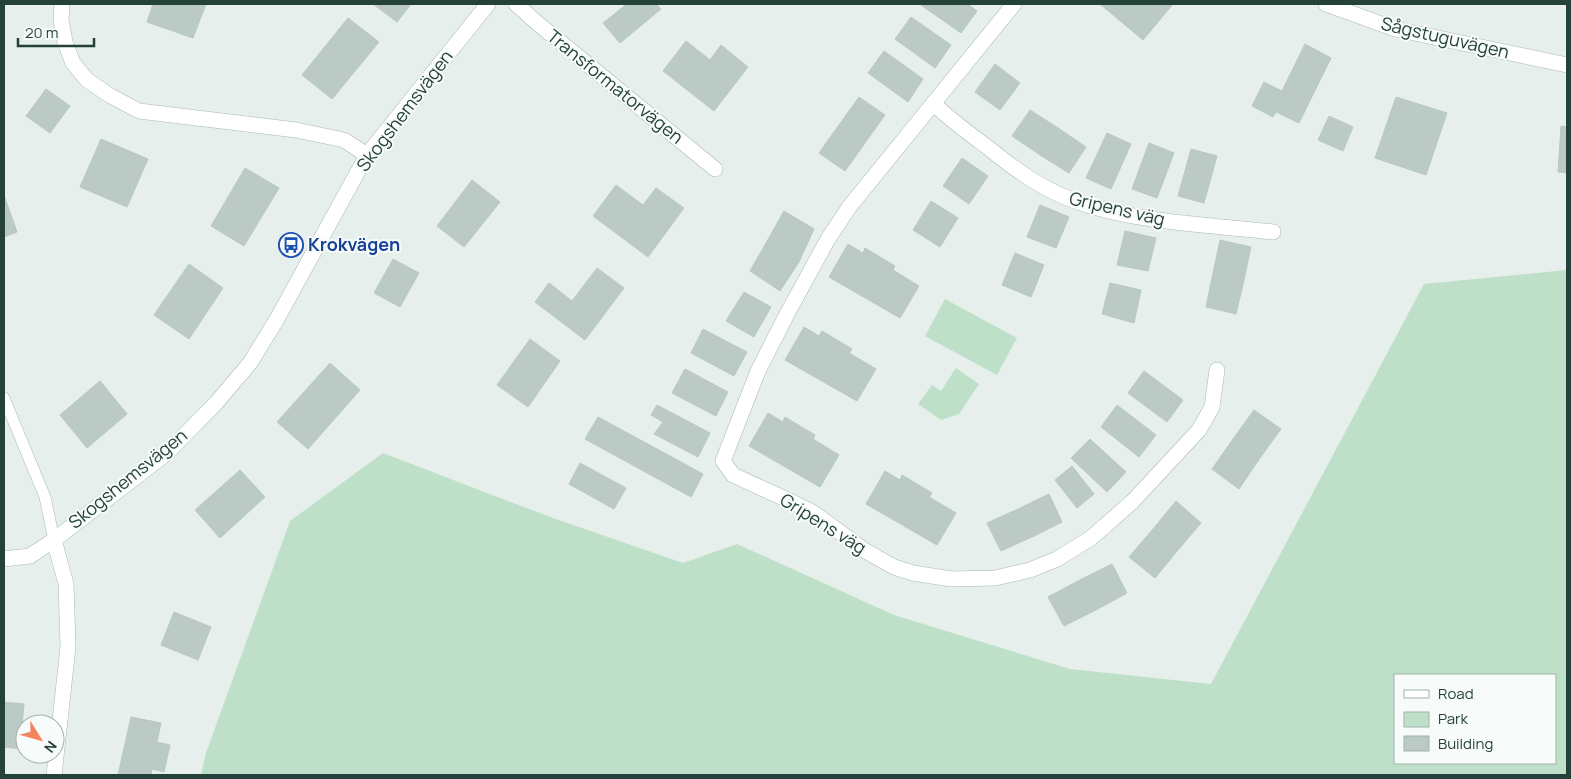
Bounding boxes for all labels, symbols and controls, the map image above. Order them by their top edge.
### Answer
street label: Sågstuguvägen [1379,11,1512,63]
scale bar [18,15,94,47]
text: 20 m [25,22,58,43]
street label: Transformatorvägen [543,24,689,149]
street label: Skogshemsvägen [351,45,458,176]
street label: Gripens väg [1067,185,1167,231]
bus stop icon: Krokvägen [278,232,304,258]
place label: Krokvägen [308,232,400,256]
street label: Skogshemsvägen [63,423,192,534]
street label: Gripens väg [776,487,871,559]
legend [1394,674,1556,764]
text: Road [1438,683,1474,704]
text: Park [1438,708,1468,729]
north arrow [15,714,65,764]
text: Building [1438,733,1493,754]
text: N [40,737,61,757]

